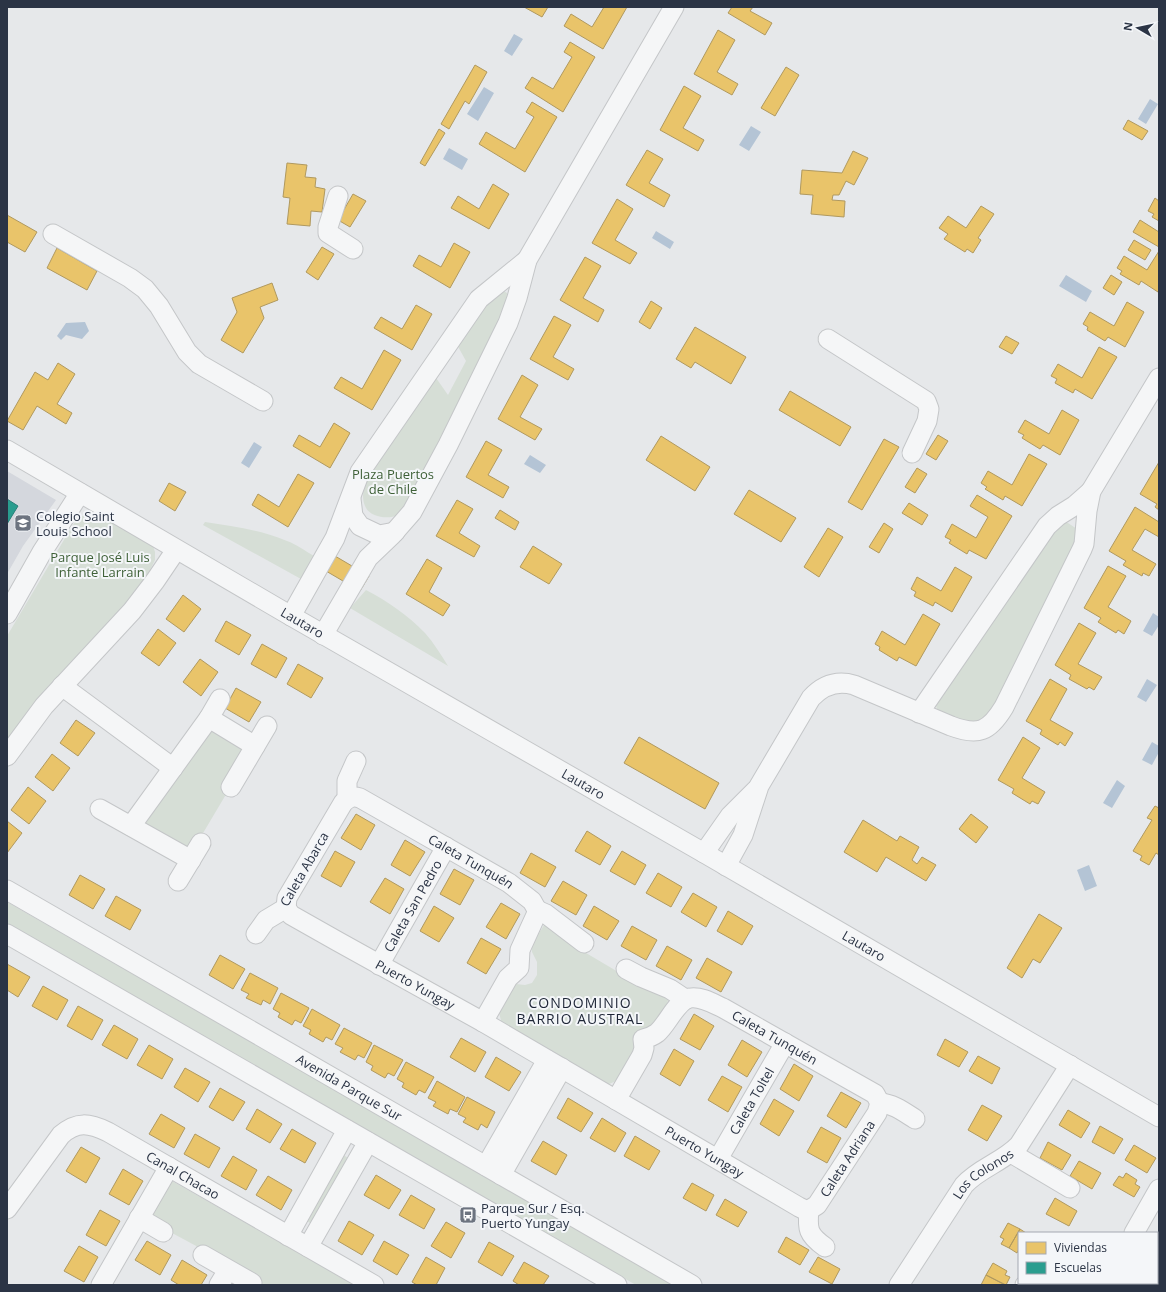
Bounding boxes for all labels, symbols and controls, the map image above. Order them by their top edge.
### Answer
north arrow [1118,8,1158,48]
text: N [1120,21,1136,32]
park label: Plaza Puertos de Chile [352,465,434,498]
place label: Colegio Saint Louis School [36,507,115,540]
school or university icon: Colegio Saint Louis School [13,513,33,533]
park label: Parque José Luis Infante Larrain [50,548,150,581]
street label: Lautaro [277,603,327,642]
street label: Lautaro [558,764,608,803]
street label: Caleta Abarca [275,828,333,910]
street label: Caleta Tunquén [425,830,518,893]
street label: Caleta San Pedro [379,856,446,955]
street label: Lautaro [839,926,889,965]
street label: Puerto Yungay [372,955,459,1014]
district label: CONDOMINIO BARRIO AUSTRAL [517,993,643,1028]
street label: Caleta Tunquén [729,1006,821,1069]
street label: Avenida Parque Sur [293,1050,406,1125]
street label: Caleta Toltel [725,1064,778,1138]
street label: Caleta Adriana [816,1116,879,1200]
street label: Puerto Yungay [662,1122,748,1182]
street label: Los Colonos [948,1144,1017,1202]
street label: Canal Chacao [143,1147,223,1203]
place label: Parque Sur / Esq. Puerto Yungay [481,1199,585,1232]
bus stop icon: Parque Sur / Esq. Puerto Yungay [458,1205,478,1225]
legend [1018,1232,1158,1284]
text: Viviendas [1054,1239,1107,1256]
text: Escuelas [1054,1259,1102,1276]

